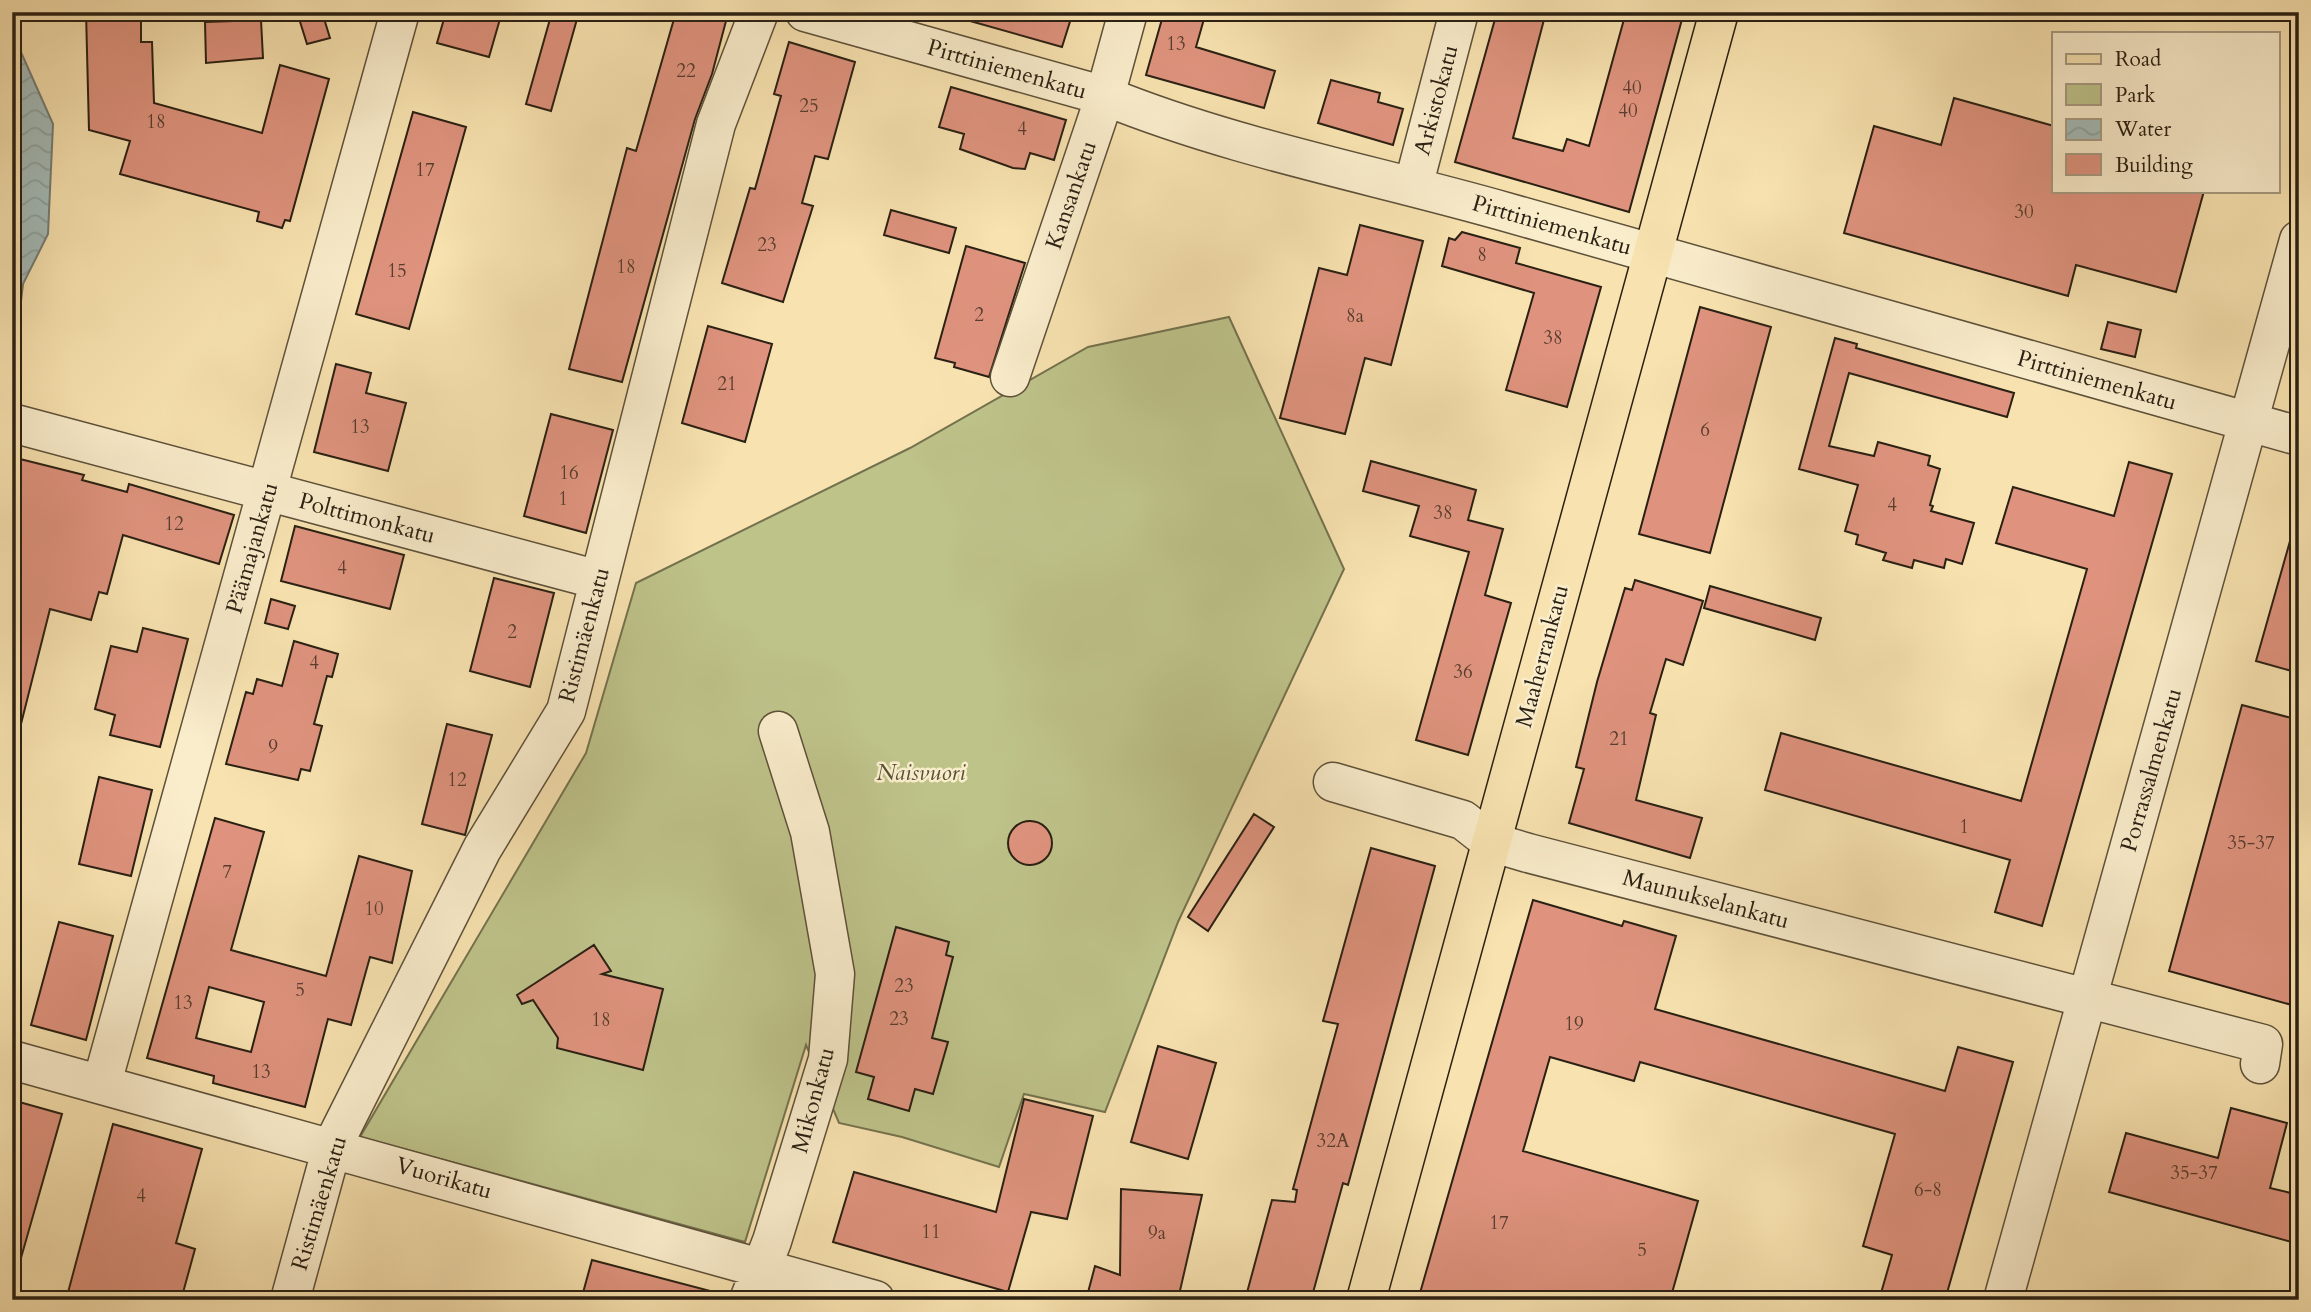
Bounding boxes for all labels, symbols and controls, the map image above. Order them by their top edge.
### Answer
street label: Pirttiniemenkatu [924,31,1090,107]
house number: 13 [1166,31,1186,57]
legend [2052,32,2280,192]
street label: Arkistokatu [1406,41,1466,159]
text: Road [2115,45,2161,74]
house number: 22 [676,58,696,84]
house number: 40 [1622,75,1642,101]
text: Park [2115,81,2156,110]
house number: 25 [799,93,819,119]
house number: 40 [1618,98,1638,124]
house number: 18 [146,109,166,135]
text: Water [2114,115,2171,144]
house number: 4 [1017,116,1027,142]
street label: Kansankatu [1038,137,1104,253]
text: Building [2115,151,2193,180]
house number: 17 [415,157,435,183]
street label: Pirttiniemenkatu [1469,187,1635,263]
house number: 30 [2014,199,2034,225]
house number: 23 [757,232,777,258]
house number: 8 [1477,242,1487,268]
house number: 18 [616,254,636,280]
house number: 15 [387,258,407,284]
house number: 2 [974,302,984,328]
house number: 8a [1346,303,1364,329]
house number: 38 [1543,325,1563,351]
street label: Pirttiniemenkatu [2014,342,2180,418]
house number: 21 [717,371,737,397]
house number: 13 [350,414,370,440]
house number: 6 [1700,417,1710,443]
house number: 16 [559,460,579,486]
street label: Päämajankatu [219,479,285,617]
street label: Polttimonkatu [295,485,439,551]
house number: 1 [558,486,568,512]
house number: 4 [1887,492,1897,518]
house number: 38 [1433,500,1453,526]
house number: 12 [164,511,184,537]
house number: 4 [337,555,347,581]
street label: Ristimäenkatu [551,564,617,706]
street label: Maaherrankatu [1508,581,1576,731]
house number: 2 [507,619,517,645]
house number: 4 [309,650,319,676]
house number: 36 [1453,659,1473,685]
street label: Porrassalmenkatu [2113,684,2189,856]
house number: 21 [1609,726,1629,752]
house number: 9 [268,734,278,760]
park label: Naisvuori [877,757,966,788]
house number: 12 [447,767,467,793]
house number: 1 [1959,814,1969,840]
house number: 35-37 [2227,830,2275,856]
house number: 7 [222,859,232,885]
street label: Maunukselankatu [1619,862,1793,936]
house number: 10 [364,896,384,922]
house number: 23 [894,973,914,999]
house number: 5 [295,977,305,1003]
house number: 13 [173,990,193,1016]
house number: 23 [889,1006,909,1032]
house number: 18 [591,1007,611,1033]
house number: 19 [1564,1011,1584,1037]
street label: Mikonkatu [784,1044,842,1156]
house number: 13 [251,1059,271,1085]
house number: 32A [1317,1128,1350,1154]
street label: Ristimäenkatu [284,1132,354,1274]
street label: Vuorikatu [392,1149,496,1207]
house number: 35-37 [2170,1160,2218,1186]
house number: 6-8 [1914,1177,1942,1203]
house number: 4 [136,1183,146,1209]
house number: 17 [1489,1210,1509,1236]
house number: 11 [921,1219,941,1245]
house number: 9a [1148,1220,1166,1246]
house number: 5 [1637,1237,1647,1263]

